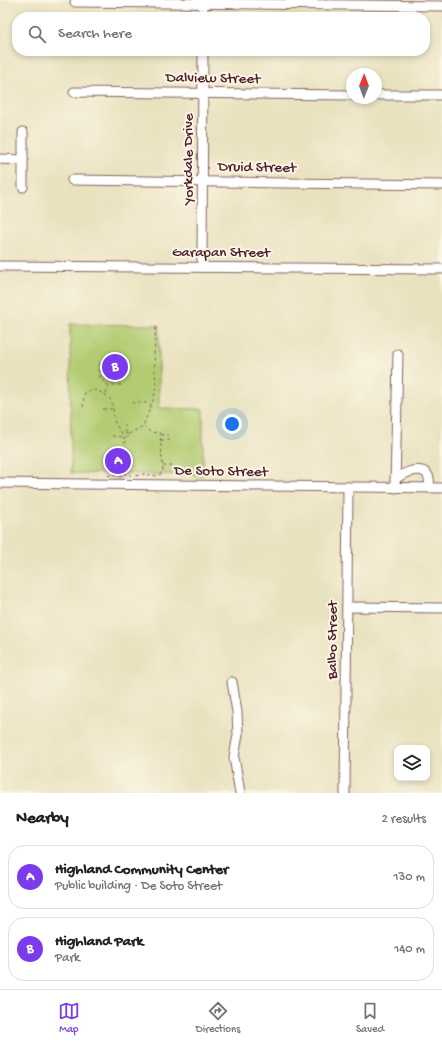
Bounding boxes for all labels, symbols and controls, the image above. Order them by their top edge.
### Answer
search box [12,12,430,56]
icon: search [26,23,48,45]
text: Search here [58,25,132,43]
north arrow [346,68,382,104]
street label: Dalview Street [165,69,262,89]
street label: Yorkdale Drive [180,113,198,207]
street label: Druid Street [217,158,298,178]
street label: Garapan Street [172,244,272,262]
pin: B [102,352,128,382]
your location [222,414,242,434]
pin: A [105,446,131,476]
street label: De Soto Street [173,462,270,482]
street label: Balbo Street [324,599,342,680]
map controls [394,745,430,781]
button: layers [394,745,430,781]
text: Nearby [16,809,69,829]
text: 2 results [381,812,426,827]
text: Highland Community Center [55,861,228,879]
text: A [26,870,34,885]
text: 130 m [393,870,425,885]
text: Public building · De Soto Street [55,879,222,894]
text: Highland Park [55,933,143,951]
text: B [27,942,33,957]
text: 140 m [394,942,425,957]
text: Park [55,951,80,966]
tab: Map [58,1000,80,1036]
tab: Directions [196,1000,240,1036]
tab: Saved [356,1000,384,1036]

